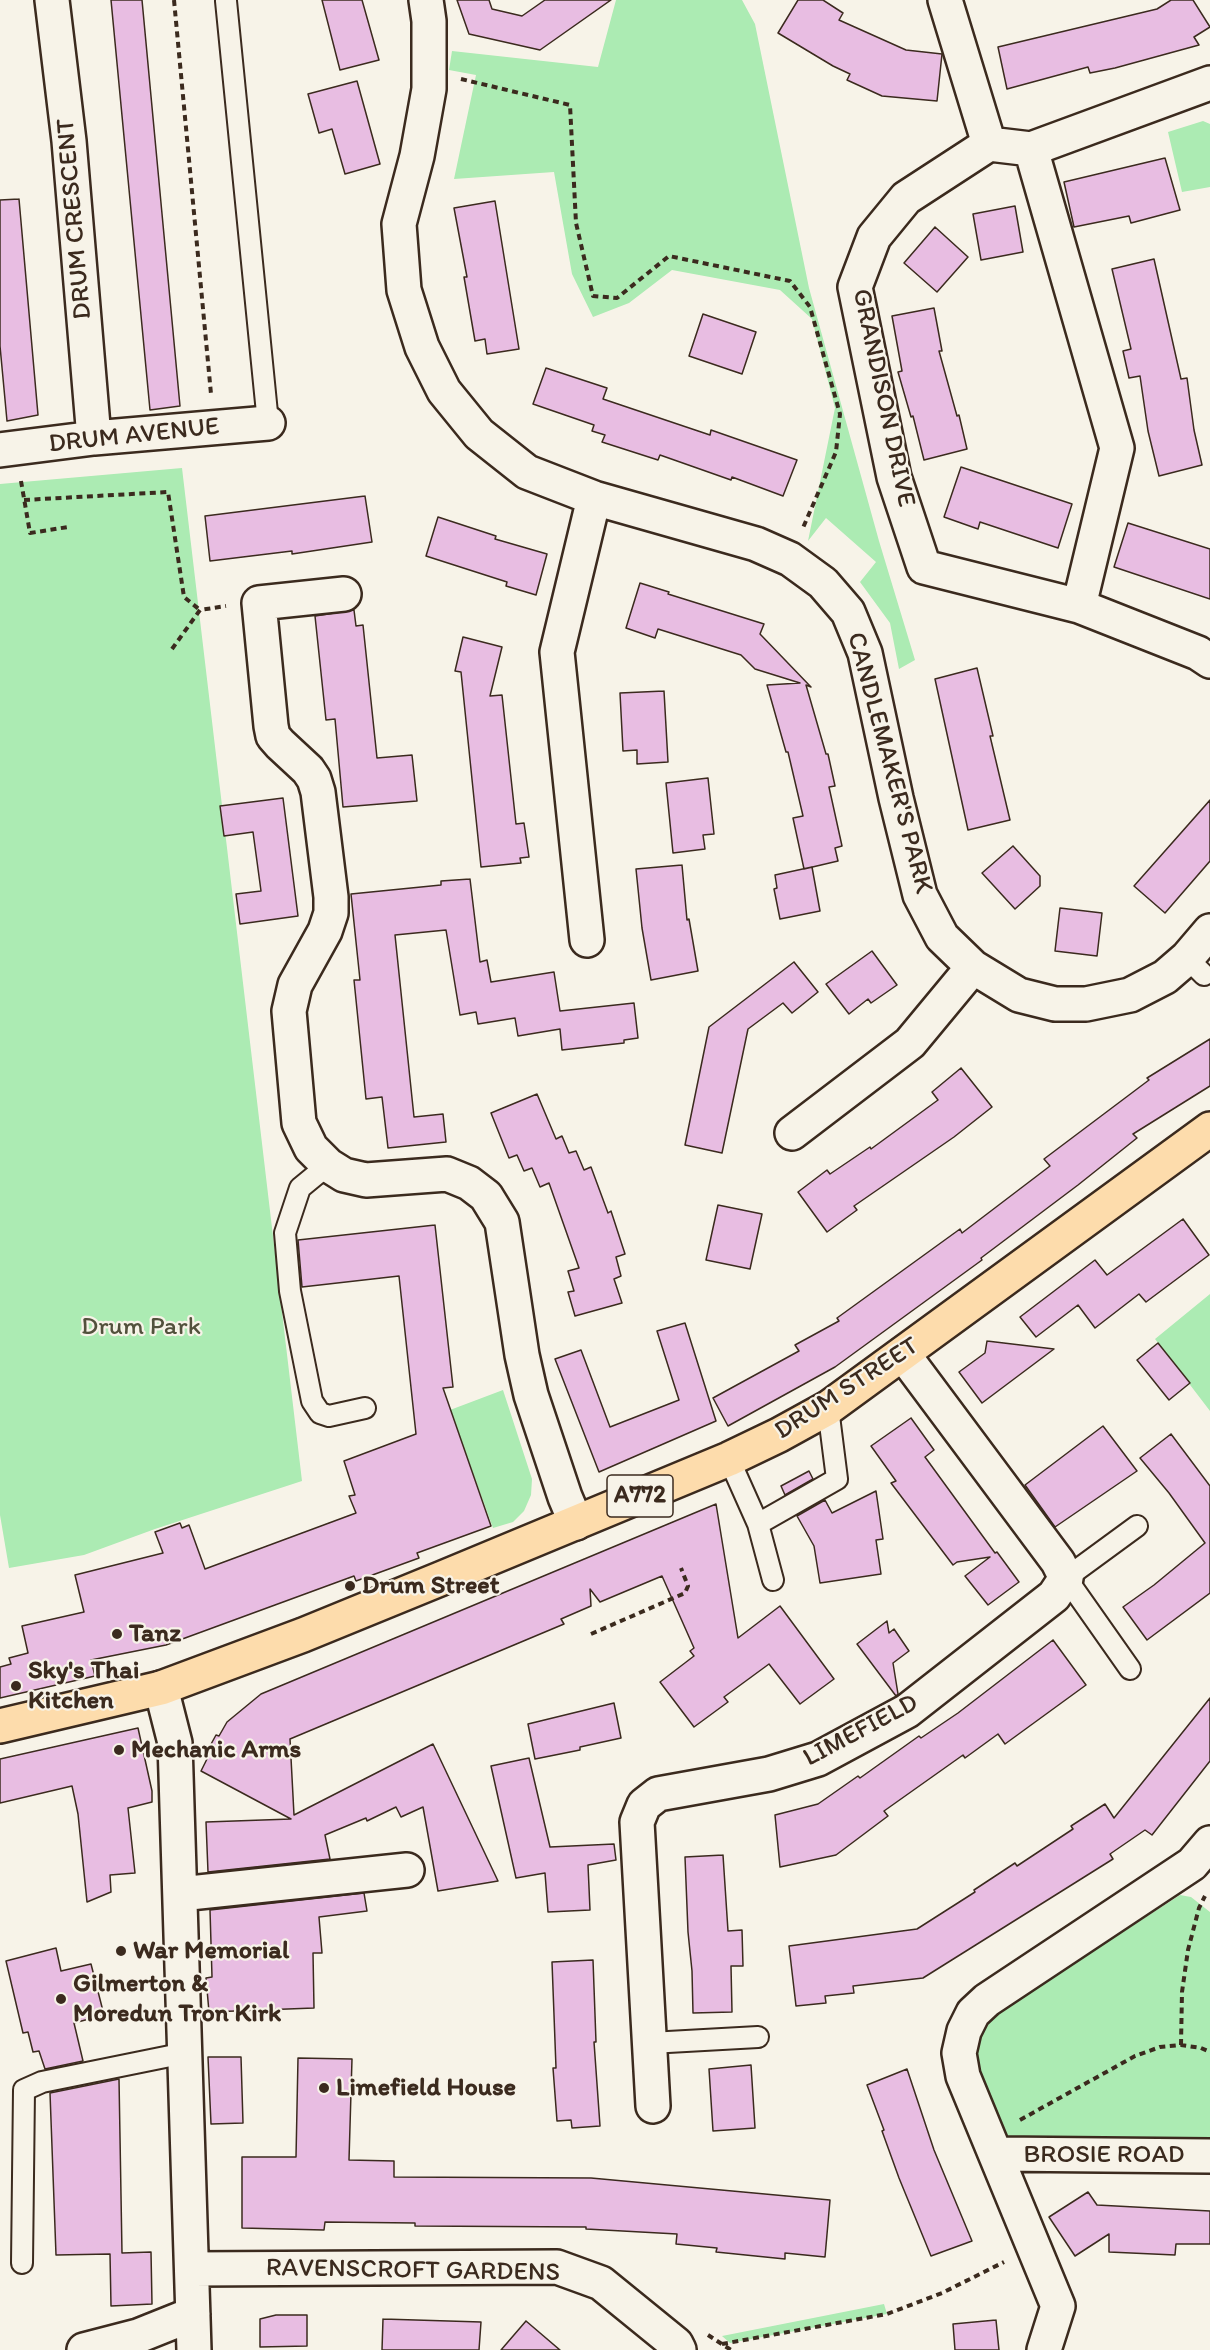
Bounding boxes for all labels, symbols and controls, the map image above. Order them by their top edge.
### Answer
street label: DRUM CRESCENT [51,117,99,321]
street label: GRANDISON DRIVE [845,286,921,510]
street label: DRUM AVENUE [47,412,221,460]
street label: CANDLEMAKER'S PARK [839,629,939,897]
park label: Drum Park [81,1311,201,1343]
street label: DRUM STREET [769,1331,925,1447]
road number: A772 [607,1475,673,1517]
place label: Drum Street [362,1570,499,1602]
marker: Drum Street [343,1579,357,1593]
place label: Tanz [129,1618,181,1650]
marker: Tanz [110,1627,124,1641]
place label: Sky's Thai Kitchen [28,1655,139,1716]
marker: Sky's Thai Kitchen [9,1679,23,1693]
street label: LIMEFIELD [798,1688,924,1774]
place label: Mechanic Arms [131,1734,301,1766]
marker: Mechanic Arms [112,1743,126,1757]
place label: War Memorial [133,1935,289,1967]
marker: War Memorial [114,1944,128,1958]
place label: Gilmerton & Moredun Tron Kirk [73,1968,281,2030]
marker: Gilmerton & Moredun Tron Kirk [54,1992,68,2006]
place label: Limefield House [336,2072,516,2104]
marker: Limefield House [317,2081,331,2095]
street label: BROSIE ROAD [1023,2139,1185,2171]
street label: RAVENSCROFT GARDENS [266,2253,560,2289]

